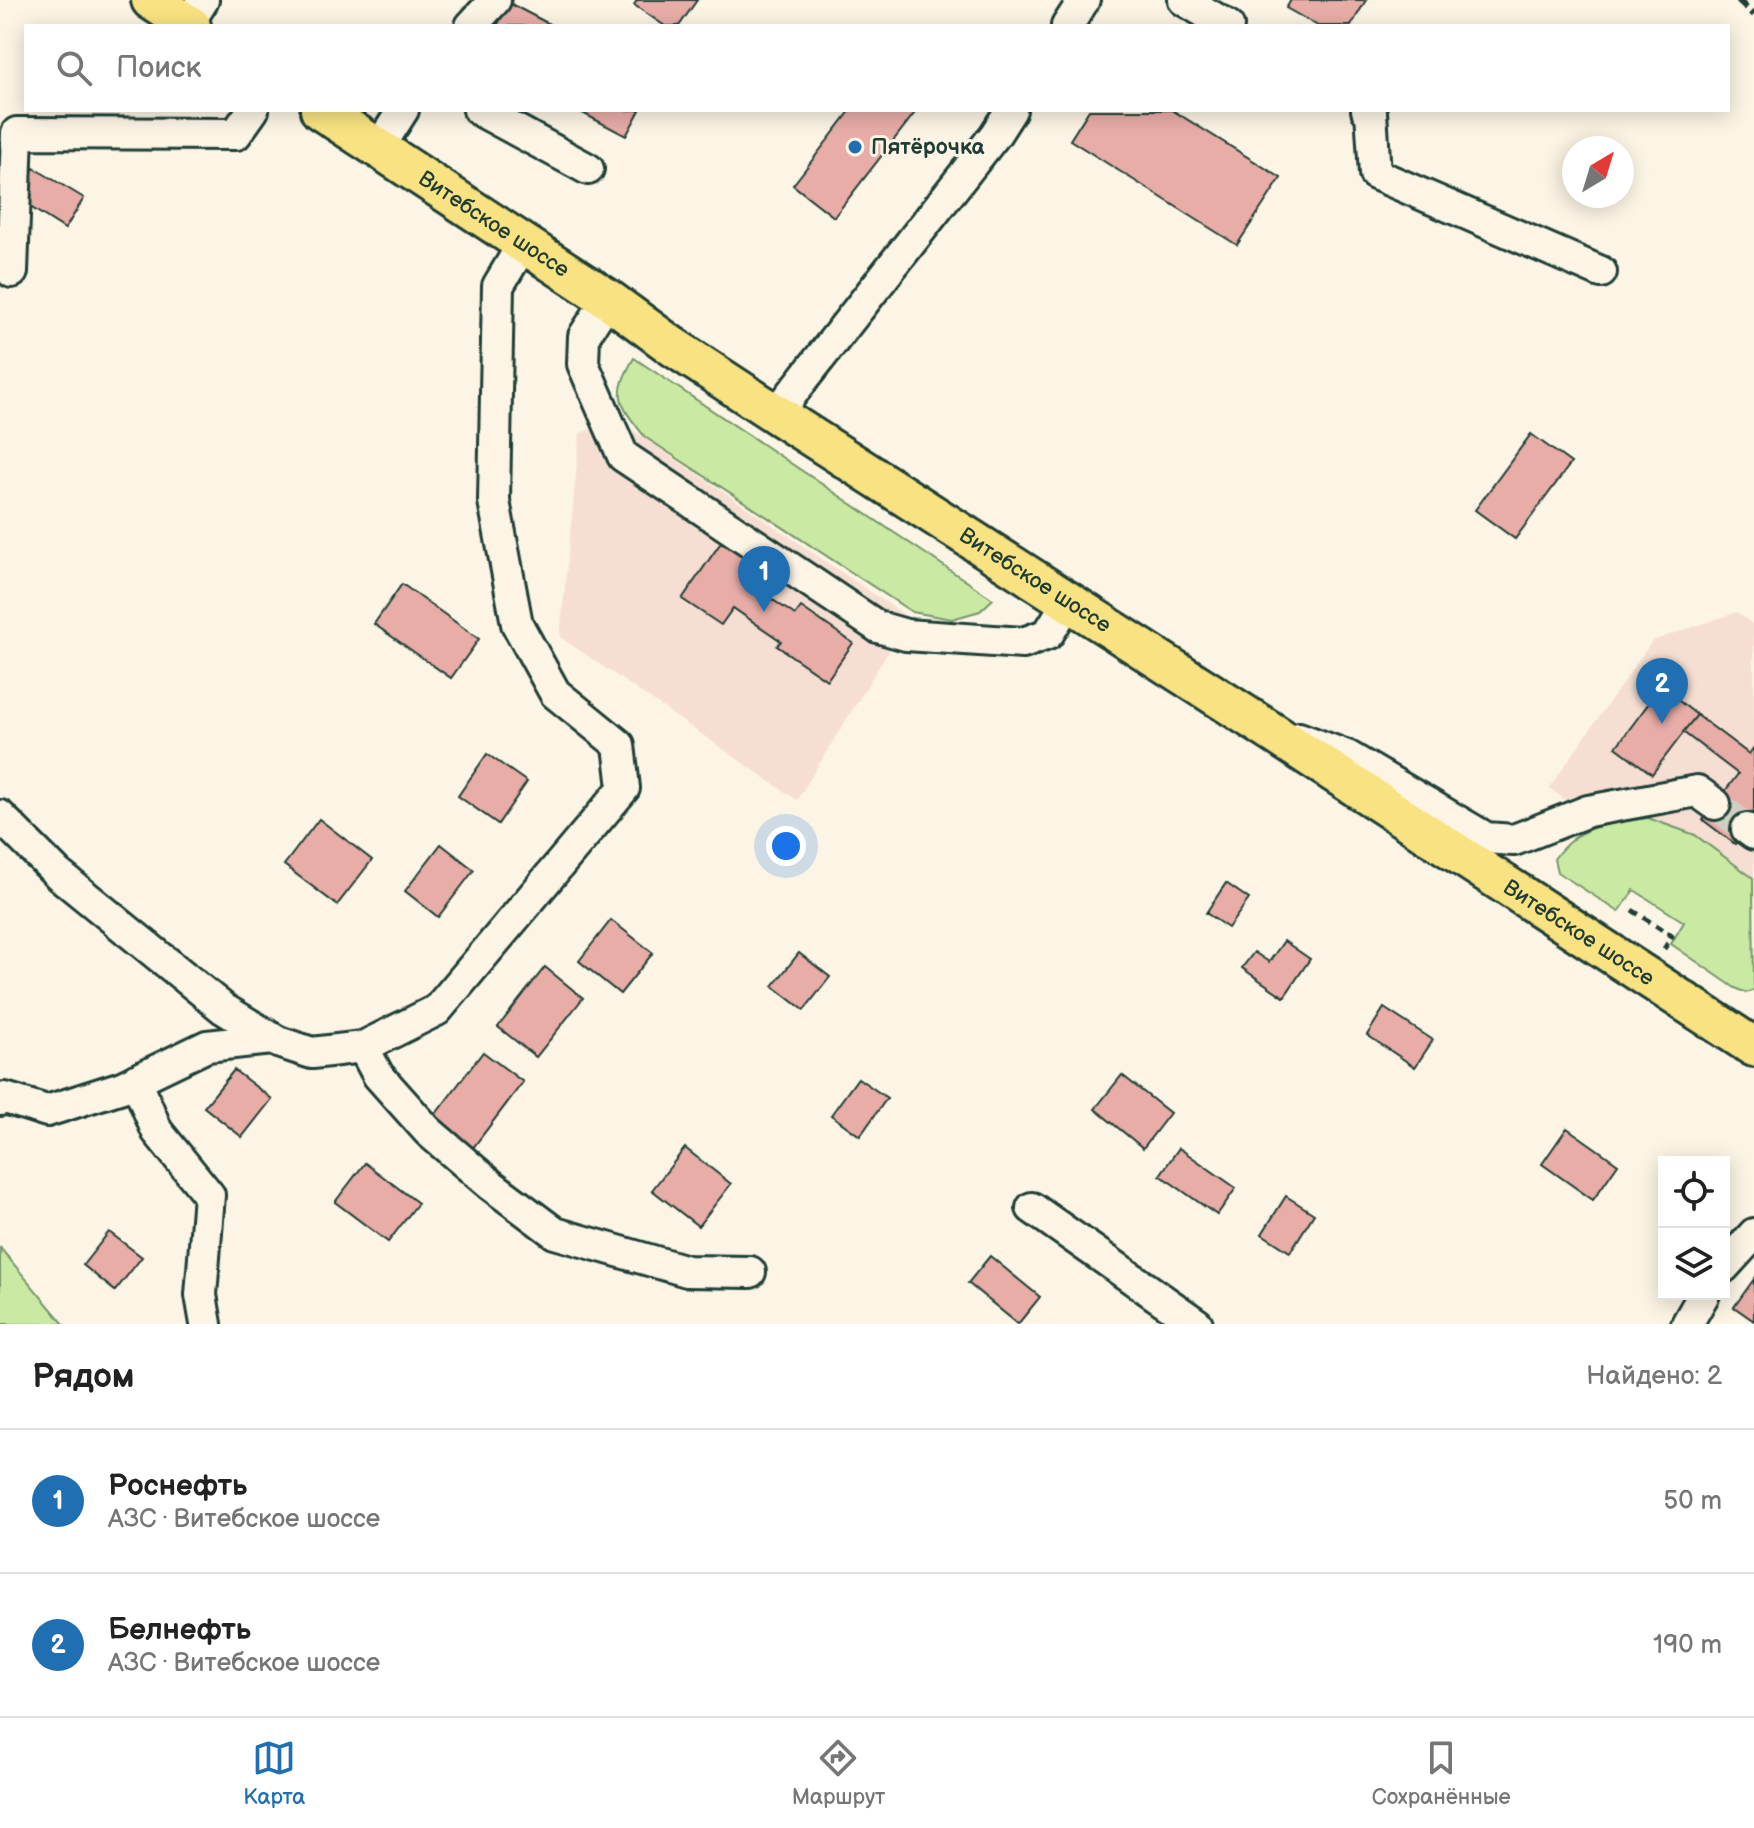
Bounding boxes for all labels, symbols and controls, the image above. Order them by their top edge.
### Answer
search box [24,24,1730,112]
icon: search [52,46,96,90]
text: Поиск [116,50,202,86]
place label: Пятёрочка [871,134,985,161]
north arrow [1562,136,1634,208]
marker: Пятёрочка [846,138,864,156]
street label: Витебское шоссе [413,165,574,283]
street label: Витебское шоссе [954,522,1116,639]
pin: 1 [738,546,790,612]
pin: 2 [1636,658,1688,724]
your location [766,826,806,866]
street label: Витебское шоссе [1498,873,1660,992]
map controls [1658,1156,1730,1300]
button: locate [1658,1156,1730,1228]
button: layers [1658,1228,1730,1300]
text: Рядом [32,1356,134,1397]
text: Найдено: 2 [1586,1361,1722,1392]
text: Роснефть [108,1468,247,1504]
text: 1 [53,1486,63,1517]
text: 50 m [1663,1486,1722,1517]
text: АЗС · Витебское шоссе [108,1504,380,1535]
text: Белнефть [108,1612,251,1648]
text: 2 [50,1630,66,1661]
text: 190 m [1653,1630,1722,1661]
text: АЗС · Витебское шоссе [108,1648,380,1679]
tab: Карта [243,1736,305,1811]
tab: Маршрут [792,1736,885,1811]
tab: Сохранённые [1372,1736,1511,1811]

